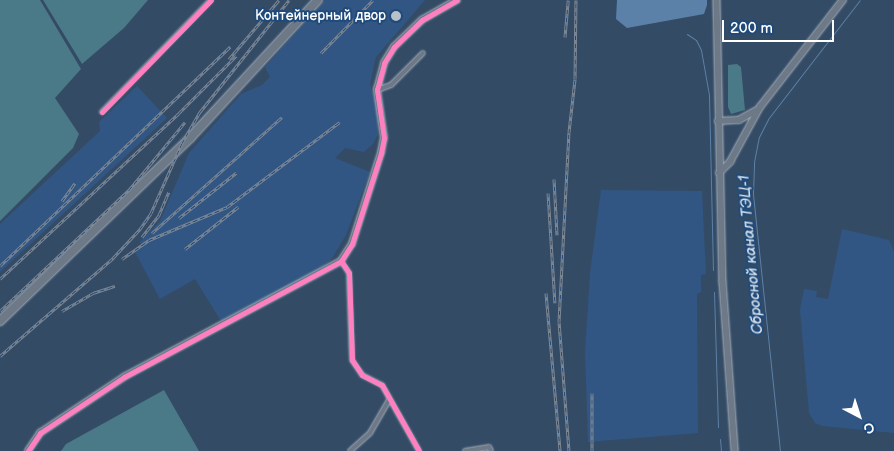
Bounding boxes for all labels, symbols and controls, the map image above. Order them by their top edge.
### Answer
place label: Контейнерный двор [255,8,386,24]
marker: Контейнерный двор [390,10,402,22]
scale bar [724,10,836,42]
text: 200 m [730,19,773,38]
water label: Сбросной канал ТЭЦ-1 [735,175,767,335]
north arrow [834,391,884,441]
text: С [860,418,878,438]

